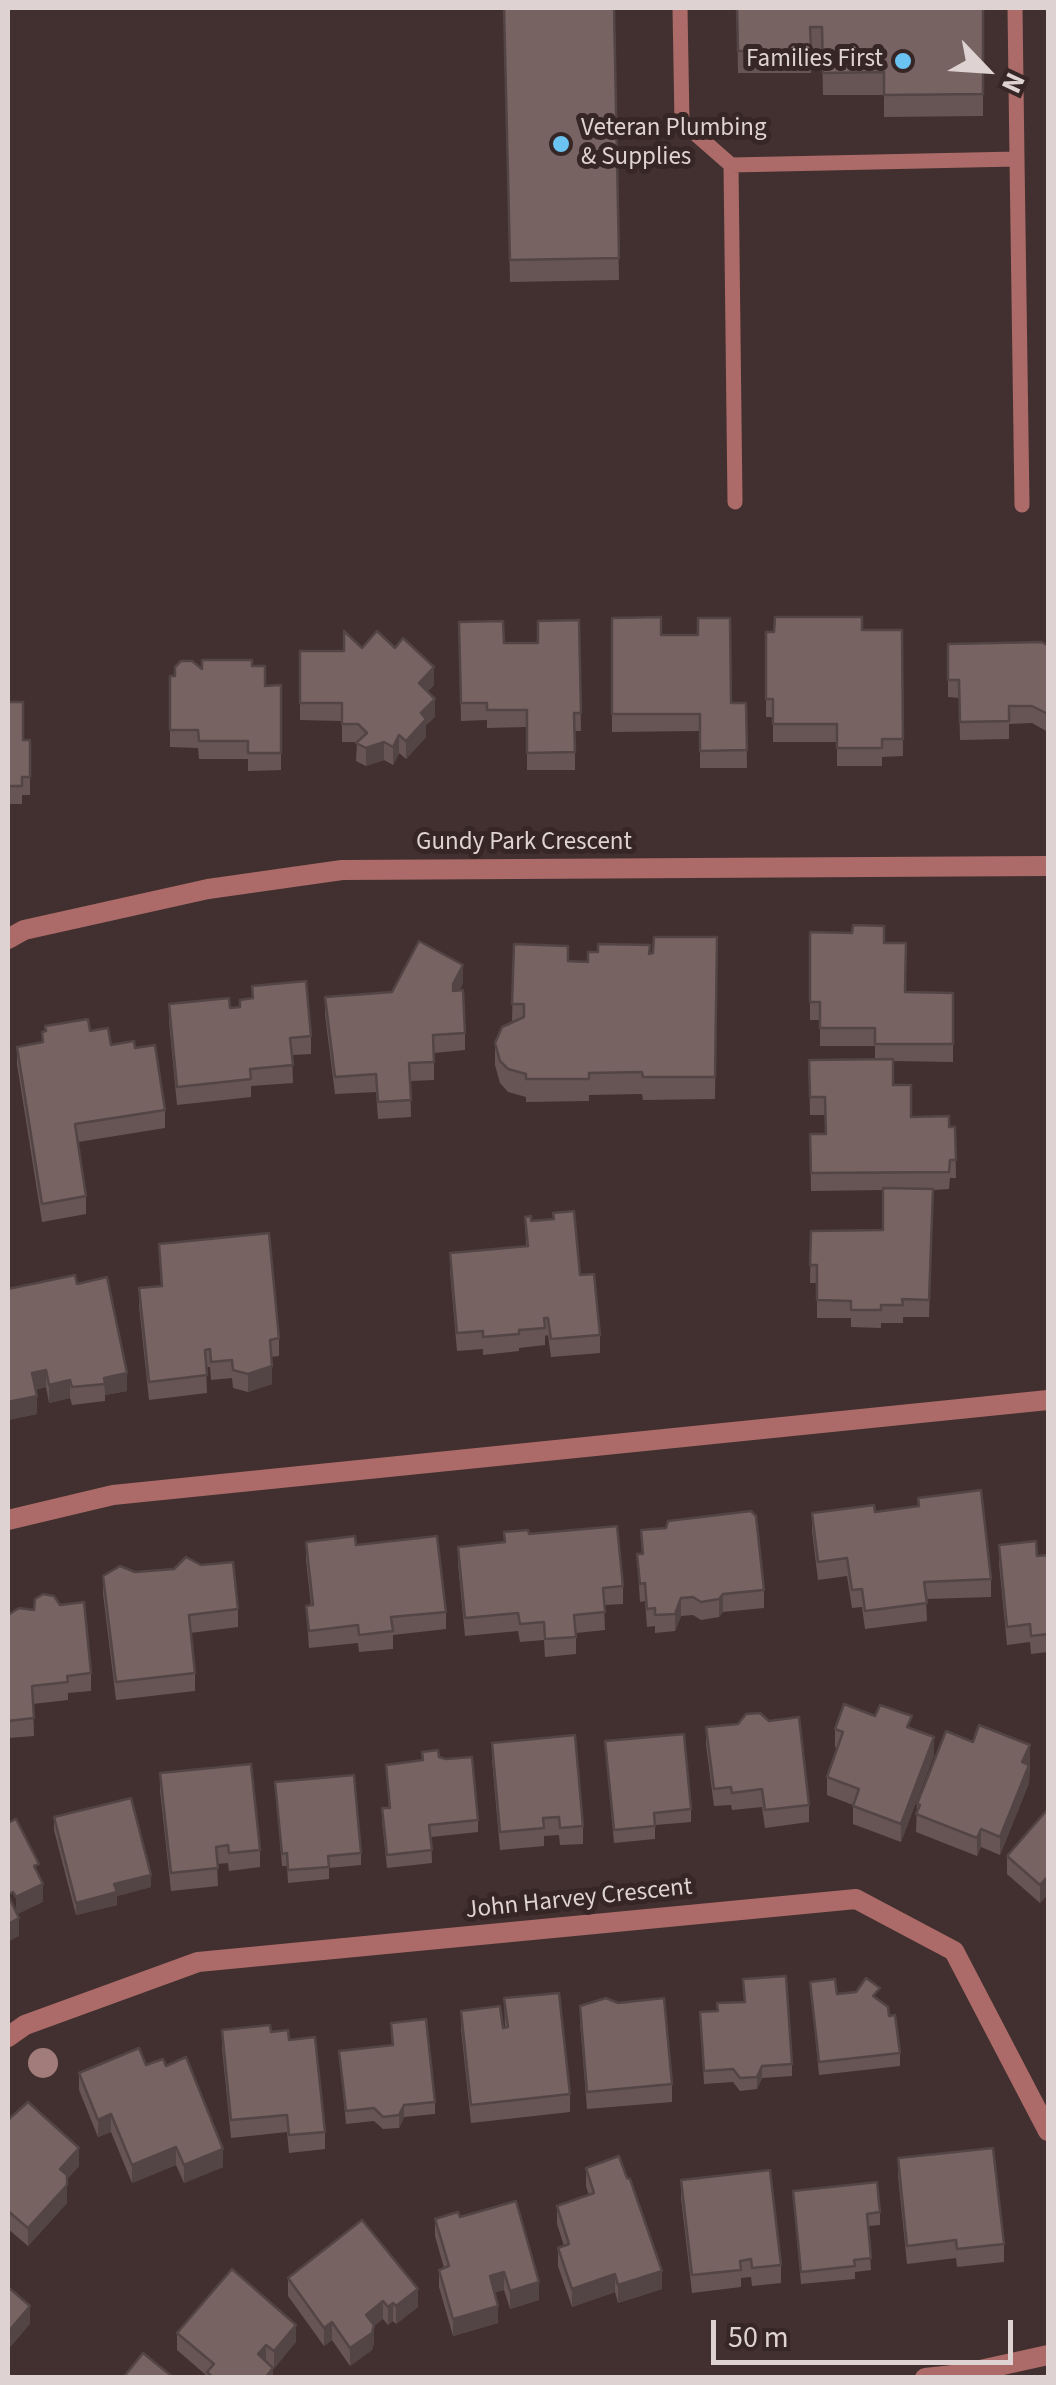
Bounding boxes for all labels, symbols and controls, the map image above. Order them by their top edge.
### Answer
north arrow [936,20,1036,120]
place label: Families First [746,46,883,76]
marker: Families First [892,50,914,72]
text: N [991,66,1035,100]
place label: Veteran Plumbing & Supplies [581,115,767,174]
marker: Veteran Plumbing & Supplies [550,133,572,155]
street label: Gundy Park Crescent [416,829,632,859]
street label: John Harvey Crescent [464,1873,694,1927]
scale bar [716,2300,1018,2362]
text: 50 m [728,2316,789,2359]

